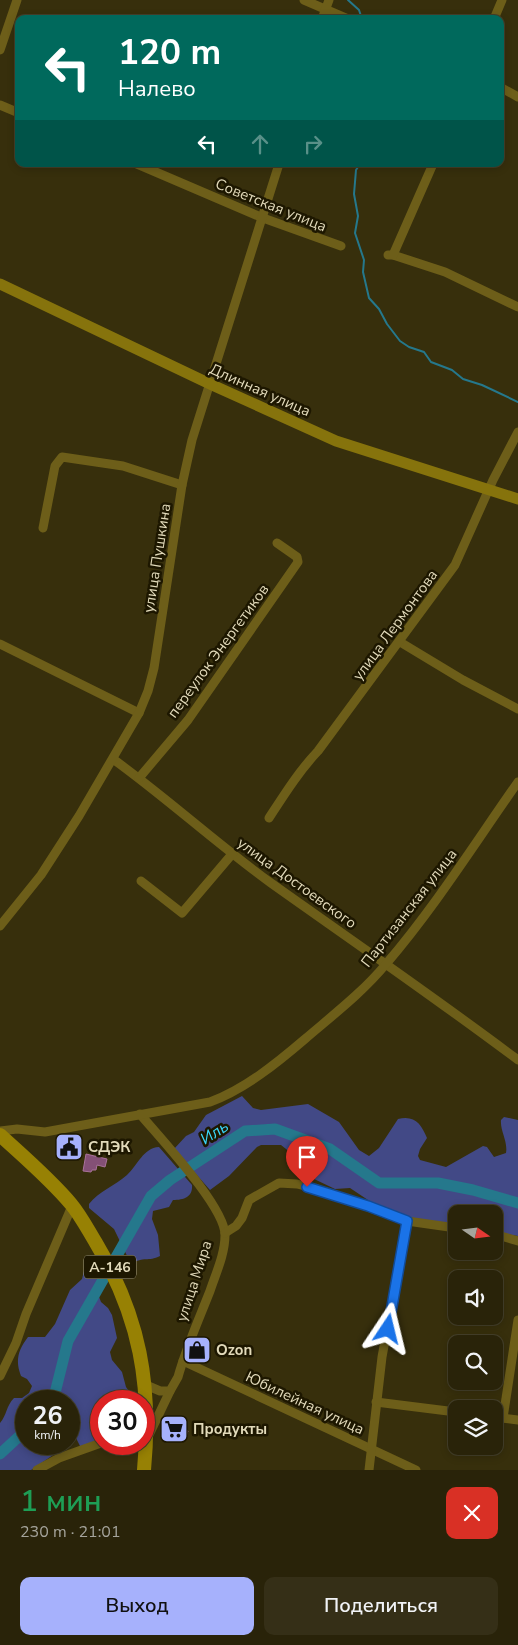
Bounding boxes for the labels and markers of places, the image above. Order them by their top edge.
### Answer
public building icon: СДЭК [54,1132,84,1162]
pin [286,1136,328,1187]
place label: СДЭК [88,1137,131,1157]
shop icon: Ozon [182,1335,212,1365]
place label: Ozon [216,1340,252,1360]
supermarket icon: Продукты [159,1414,189,1444]
place label: Продукты [193,1419,267,1439]

